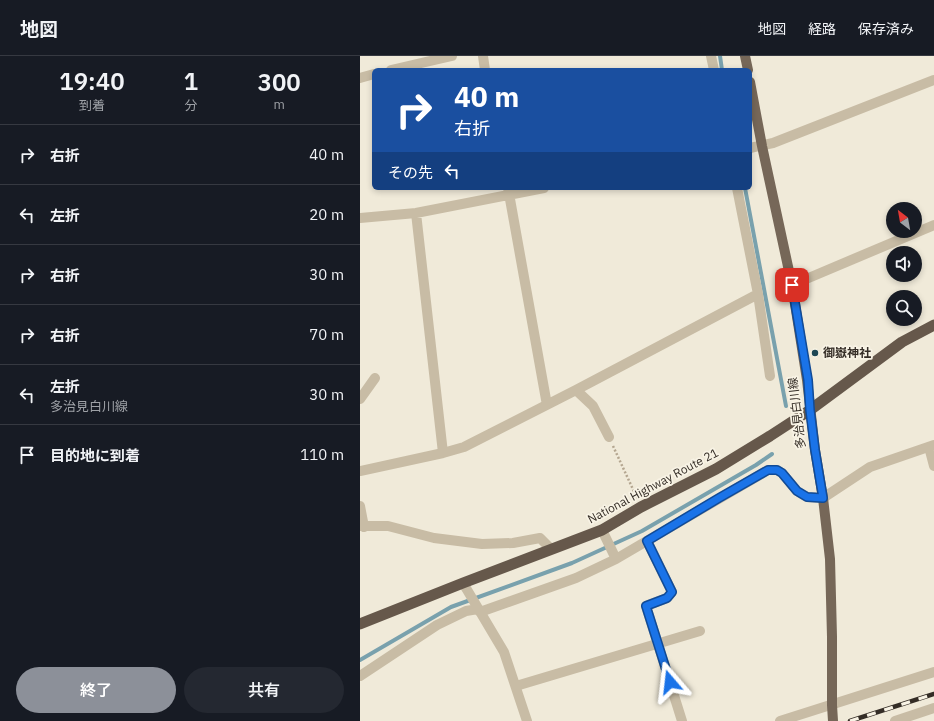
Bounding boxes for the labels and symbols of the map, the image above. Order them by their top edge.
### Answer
north arrow [886,202,922,238]
pin [775,268,809,302]
place label: 御嶽神社 [823,345,871,360]
marker: 御嶽神社 [810,348,820,358]
street label: 多治見白川線 [785,376,808,450]
street label: National Highway Route 21 [585,445,721,526]
position arrow [649,661,691,703]

